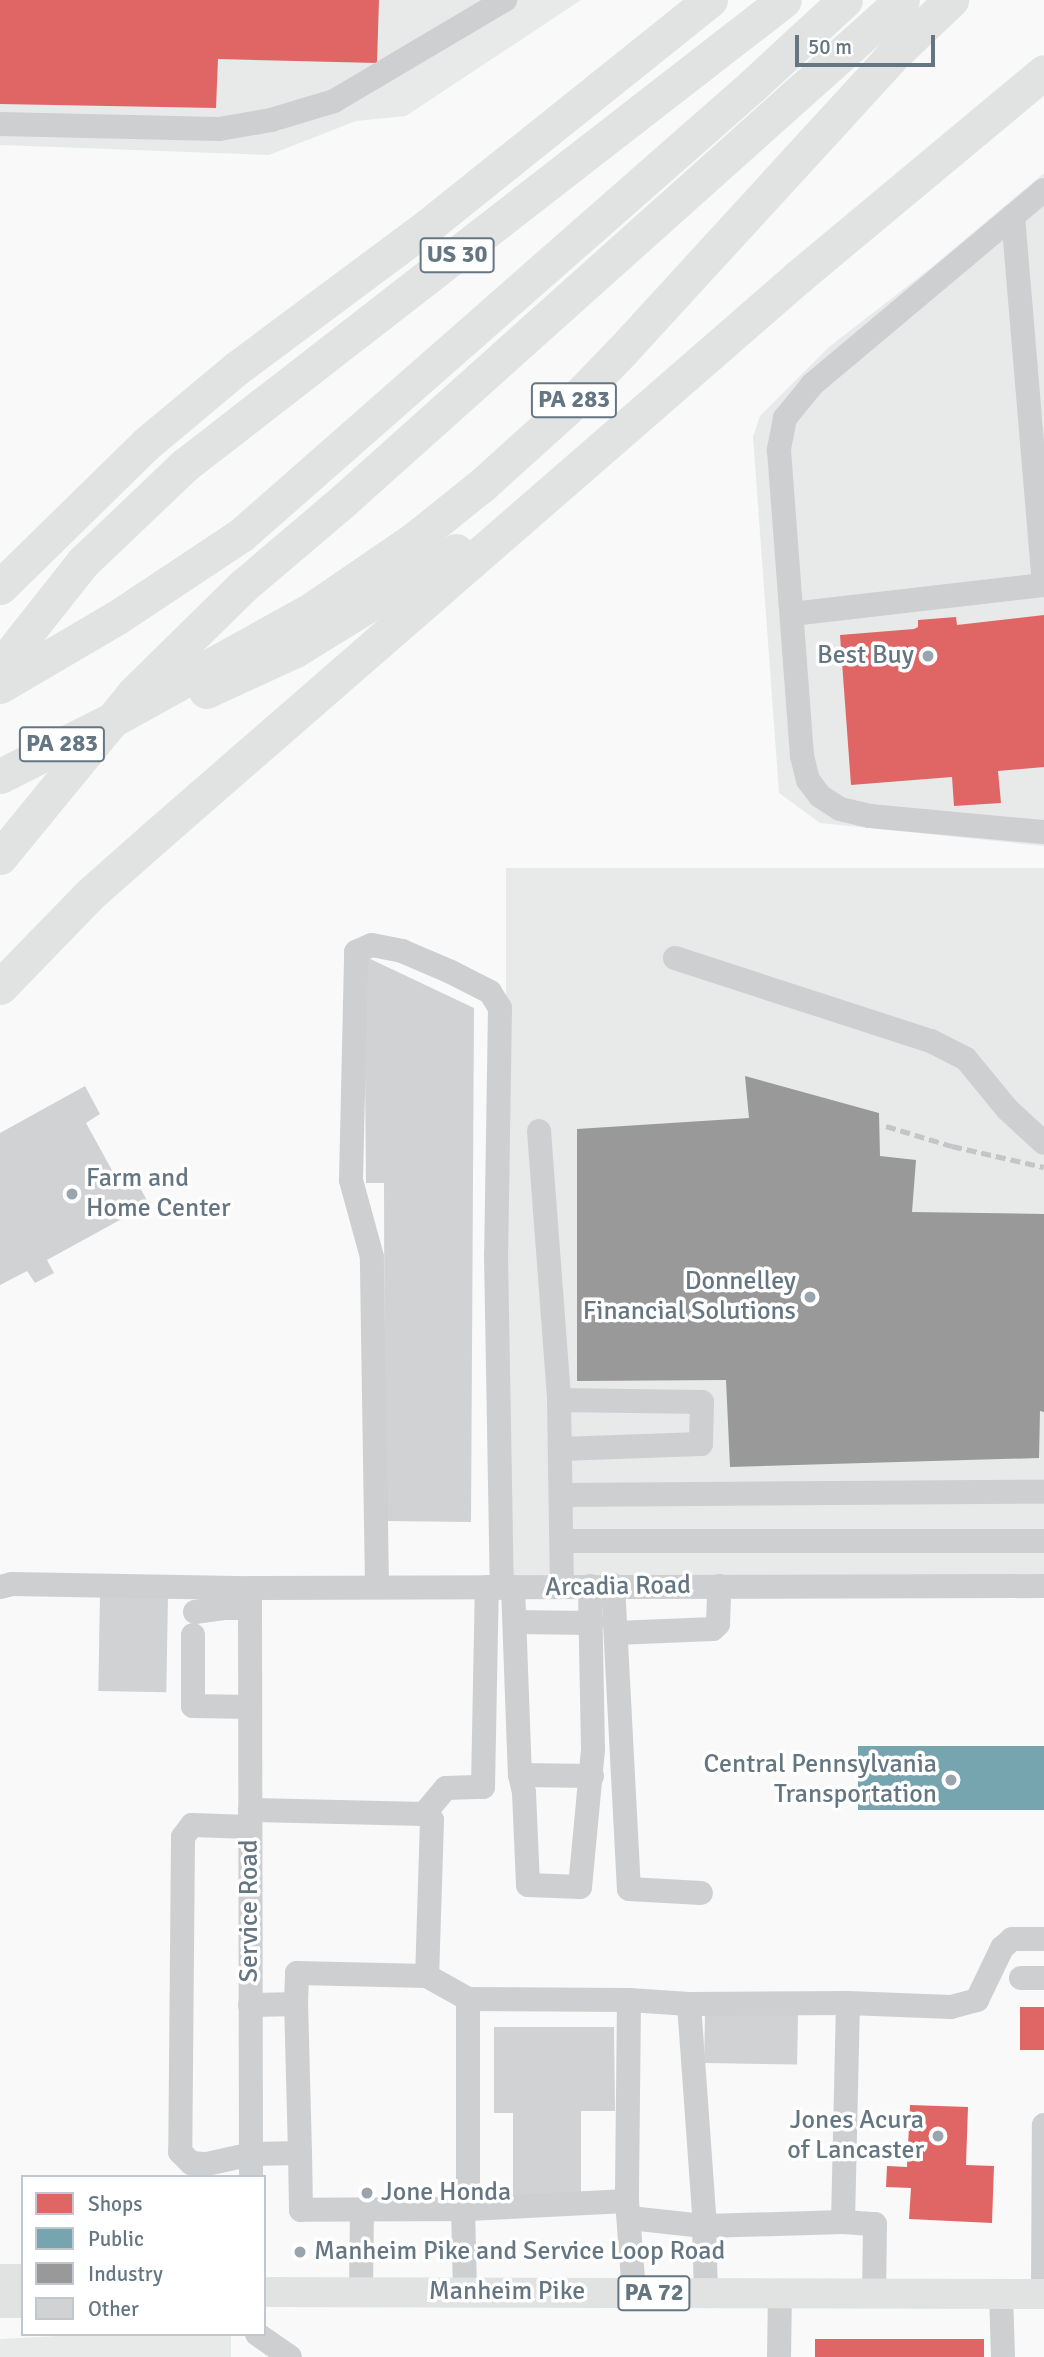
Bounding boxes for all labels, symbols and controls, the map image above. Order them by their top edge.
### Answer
scale bar [799,21,939,65]
text: 50 m [808,34,852,60]
road number: US 30 [419,234,496,276]
road number: PA 283 [530,380,618,421]
place label: Best Buy [817,640,914,672]
marker: Best Buy [920,648,936,664]
road number: PA 283 [18,724,106,764]
place label: Farm and Home Center [86,1163,231,1224]
marker: Farm and Home Center [64,1186,80,1202]
place label: Donnelley Financial Solutions [583,1266,796,1328]
marker: Donnelley Financial Solutions [802,1289,818,1305]
street label: Arcadia Road [545,1570,691,1604]
place label: Central Pennsylvania Transportation [704,1749,937,1810]
marker: Central Pennsylvania Transportation [943,1772,959,1788]
street label: Service Road [234,1840,266,1982]
place label: Jones Acura of Lancaster [787,2105,924,2166]
marker: Jones Acura of Lancaster [930,2128,946,2144]
legend [21,2175,266,2336]
place label: Jone Honda [381,2177,511,2209]
marker: Jone Honda [359,2185,375,2201]
text: Shops [88,2191,142,2217]
text: Public [88,2226,144,2252]
place label: Manheim Pike and Service Loop Road [314,2236,725,2268]
marker: Manheim Pike and Service Loop Road [292,2244,308,2260]
text: Industry [88,2261,163,2287]
road number: PA 72 [617,2272,691,2314]
street label: Manheim Pike [429,2276,585,2308]
text: Other [88,2296,139,2322]

